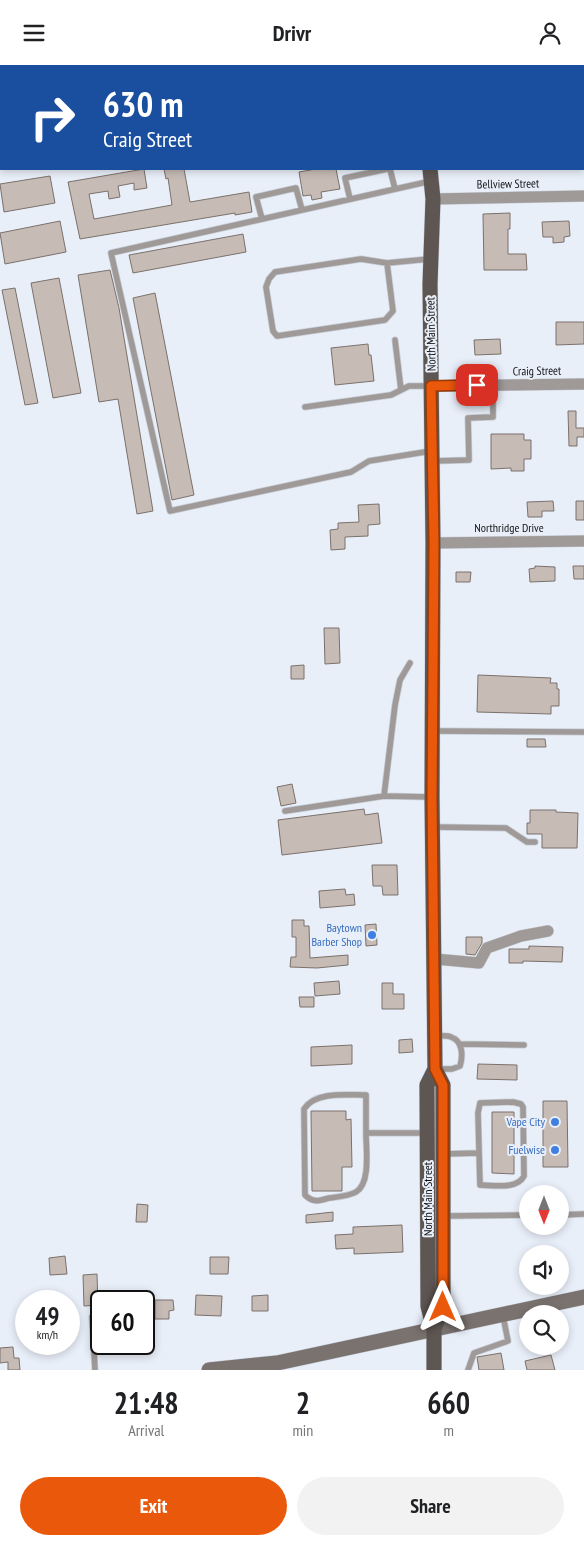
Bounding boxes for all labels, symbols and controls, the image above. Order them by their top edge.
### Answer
icon: menu [20,19,48,47]
text: Drivr [273,19,311,47]
icon: person [536,19,564,47]
text: 630 m [103,81,184,127]
icon: right [20,85,85,150]
text: Craig Street [103,125,192,153]
street label: Bellview Street [477,175,540,192]
street label: North Main Street [422,296,439,371]
street label: Craig Street [513,363,562,378]
pin [456,364,498,406]
icon: arrive [463,371,491,399]
street label: Northridge Drive [474,520,544,535]
place label: Baytown Barber Shop [311,920,362,949]
marker: Baytown Barber Shop [366,929,378,941]
place label: Vape City [506,1114,545,1129]
marker: Vape City [549,1116,561,1128]
place label: Fuelwise [508,1142,545,1157]
marker: Fuelwise [549,1144,561,1156]
street label: North Main Street [420,1161,435,1236]
north arrow [519,1185,569,1235]
map controls [519,1185,569,1355]
button: sound [519,1245,569,1295]
position arrow [416,1280,468,1332]
speed limit sign: 60 [90,1290,155,1355]
text: 49 [36,1300,59,1332]
button: search [519,1305,569,1355]
text: km/h [37,1327,58,1342]
text: 21:48 [114,1383,179,1422]
text: 2 [296,1383,310,1422]
text: 660 [427,1383,470,1422]
text: Arrival [128,1420,164,1440]
text: min [292,1420,313,1440]
text: m [443,1420,454,1440]
button: Exit [20,1477,287,1535]
button: Share [297,1477,564,1535]

